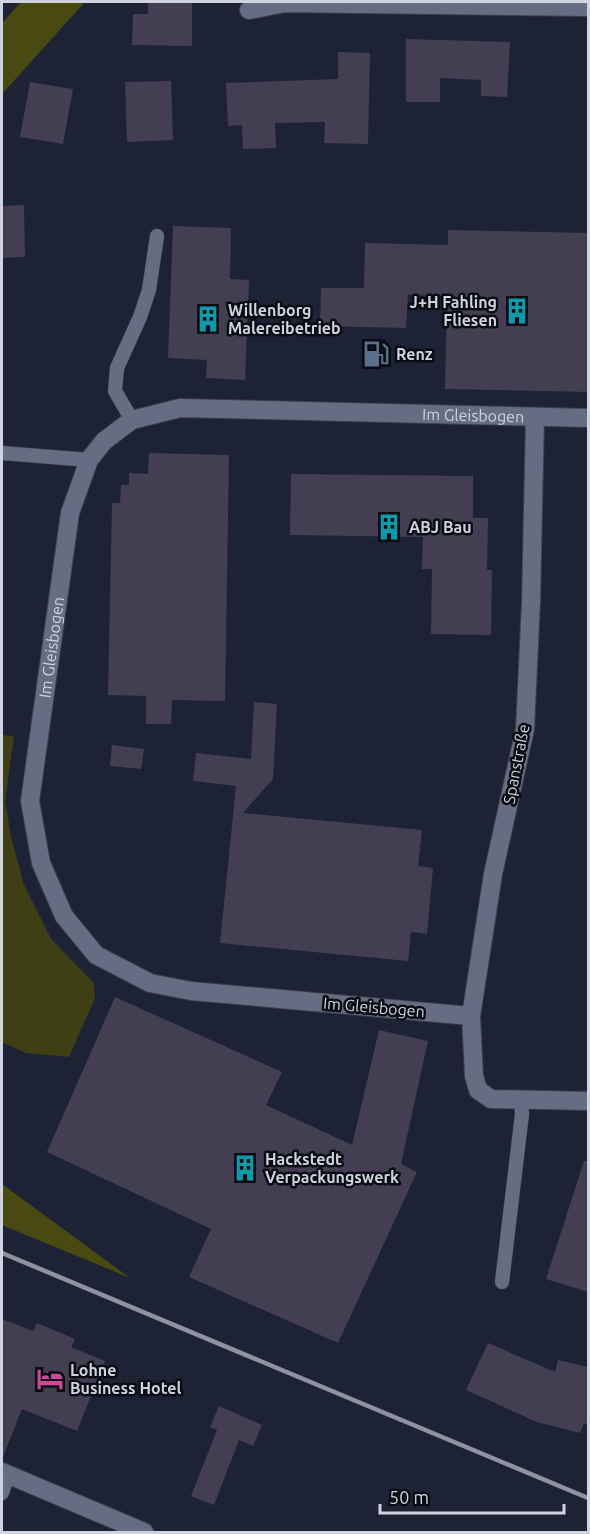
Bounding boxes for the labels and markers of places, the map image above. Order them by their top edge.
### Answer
place label: J+H Fahling Fliesen [410,293,497,329]
building icon: J+H Fahling Fliesen [502,296,532,326]
place label: Willenborg Malereibetrieb [228,301,341,337]
building icon: Willenborg Malereibetrieb [193,304,223,334]
fuel station icon: Renz [361,339,391,369]
place label: Renz [396,345,433,363]
building icon: ABJ Bau [374,512,404,542]
place label: ABJ Bau [409,518,472,536]
place label: Hackstedt Verpackungswerk [265,1150,399,1186]
building icon: Hackstedt Verpackungswerk [230,1153,260,1183]
place label: Lohne Business Hotel [70,1361,182,1397]
hotel icon: Lohne Business Hotel [35,1364,65,1394]

